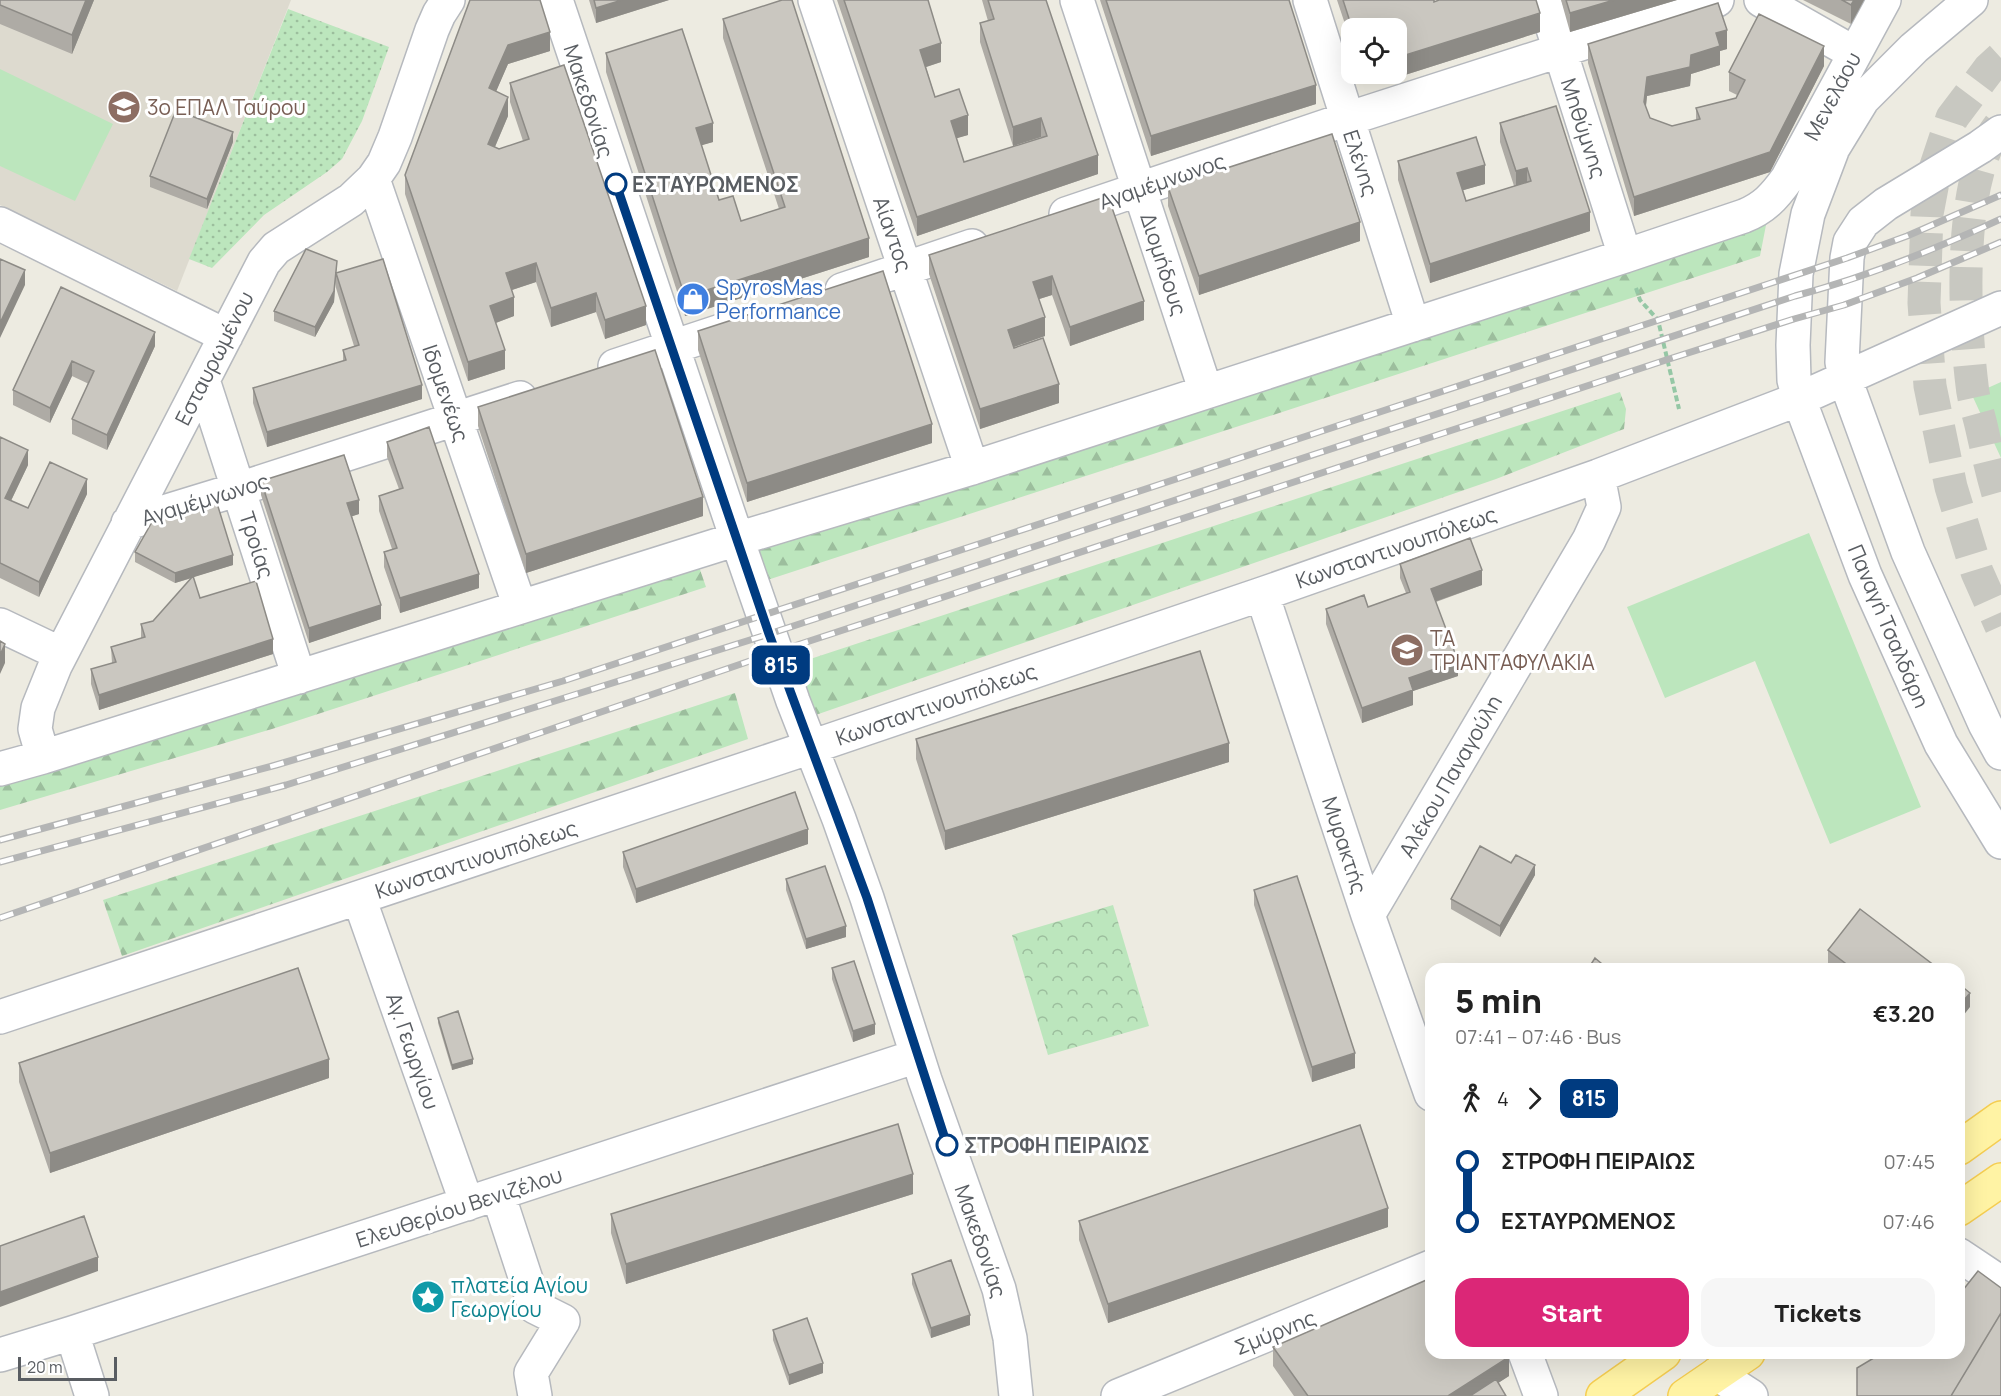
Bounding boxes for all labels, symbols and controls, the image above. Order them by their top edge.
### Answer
map controls [1341,18,1407,84]
button: locate [1341,18,1407,84]
street label: Μακεδονίας [557,41,621,161]
street label: Μενελάου [1797,47,1867,145]
street label: Μηθύμνης [1555,74,1613,182]
school or university icon: 3ο ΕΠΑΛ Ταύρου [106,89,142,125]
place label: 3ο ΕΠΑΛ Ταύρου [147,93,306,121]
street label: Ελένης [1337,126,1385,200]
street label: Αγαμέμνωνος [1095,146,1229,216]
place label: ΕΣΤΑΥΡΩΜΕΝΟΣ [632,170,799,198]
marker: ΕΣΤΑΥΡΩΜΕΝΟΣ [605,173,627,195]
street label: Αίαντος [867,193,919,275]
street label: Διομήδους [1134,209,1194,319]
place label: SpyrosMas Performance [716,273,841,325]
shop icon: SpyrosMas Performance [675,281,711,317]
street label: Εσταυρωμένου [168,286,260,430]
street label: Ιδομενέως [416,340,476,446]
street label: Αγαμέμνωνος [138,466,272,532]
street label: Κωνσταντινουπόλεως [1292,499,1500,595]
street label: Τροίας [233,508,281,582]
street label: Παναγή Τσαλδάρη [1842,540,1936,712]
place label: ΤΑ ΤΡΙΑΝΤΑΦΥΛΑΚΙΑ [1430,624,1595,676]
school or university icon: ΤΑ ΤΡΙΑΝΤΑΦΥΛΑΚΙΑ [1389,632,1425,668]
line badge: 815 [746,646,816,684]
text: 815 [764,651,798,679]
street label: Κωνσταντινουπόλεως [832,656,1040,752]
street label: Αλέκου Παναγούλη [1392,690,1508,862]
street label: Μυρακτής [1316,793,1374,897]
street label: Κωνσταντινουπόλεως [371,813,581,905]
text: 5 min [1455,978,1542,1023]
street label: Αγ. Γεωργίου [380,989,446,1113]
text: €3.20 [1873,999,1935,1029]
text: 07:41 – 07:46 · Bus [1455,1023,1621,1050]
icon: walk [1455,1082,1488,1115]
icon: forward [1518,1082,1551,1115]
text: 815 [1572,1084,1606,1112]
text: 4 [1497,1085,1509,1112]
place label: ΣΤΡΟΦΗ ΠΕΙΡΑΙΩΣ [964,1131,1150,1159]
marker: ΣΤΡΟΦΗ ΠΕΙΡΑΙΩΣ [936,1134,958,1156]
text: ΣΤΡΟΦΗ ΠΕΙΡΑΙΩΣ [1501,1146,1696,1176]
text: 07:45 [1883,1148,1935,1175]
street label: Ελευθερίου Βενιζέλου [352,1160,566,1254]
street label: Μακεδονίας [949,1181,1013,1301]
text: ΕΣΤΑΥΡΩΜΕΝΟΣ [1501,1206,1676,1236]
text: 07:46 [1883,1208,1935,1235]
place label: πλατεία Αγίου Γεωργίου [451,1271,588,1323]
button: Start [1455,1278,1689,1347]
button: Tickets [1701,1278,1935,1347]
place icon: πλατεία Αγίου Γεωργίου [410,1279,446,1315]
street label: Σμύρνης [1230,1303,1320,1361]
scale bar [18,1354,117,1382]
text: 20 m [27,1356,63,1378]

